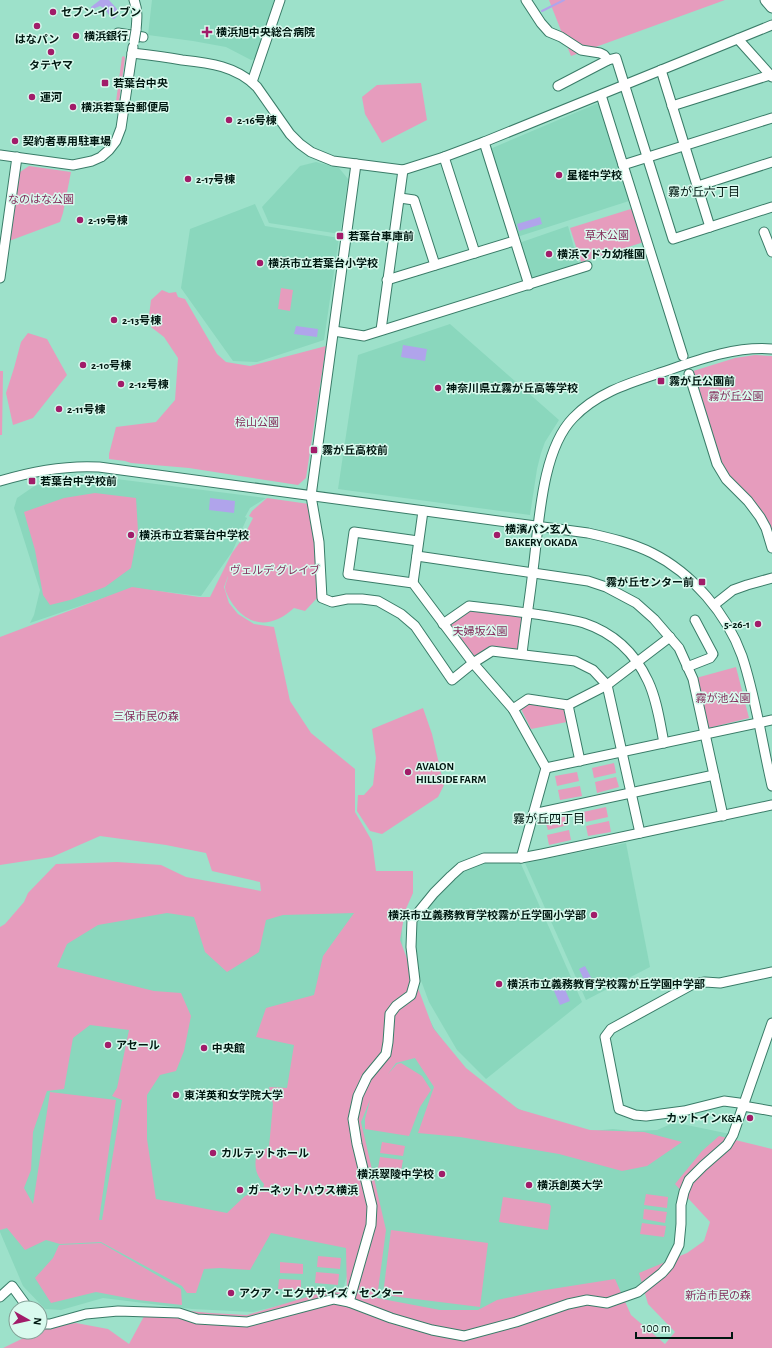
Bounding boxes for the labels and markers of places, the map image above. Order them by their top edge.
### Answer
place label: セブン-イレブン [61,6,141,18]
marker: セブン-イレブン [48,7,58,17]
marker: はなパン [32,21,42,31]
marker: 横浜旭中央総合病院 [201,26,213,38]
place label: 横浜旭中央総合病院 [216,26,315,38]
place label: 横浜銀行 [84,30,128,42]
marker: 横浜銀行 [71,31,81,41]
place label: はなパン [15,33,59,45]
marker: タテヤマ [46,47,56,57]
place label: タテヤマ [29,60,73,71]
place label: 若葉台中央 [113,77,168,89]
marker: 若葉台中央 [100,78,110,88]
place label: 運河 [40,91,62,103]
marker: 運河 [27,92,37,102]
place label: 横浜若葉台郵便局 [81,101,169,113]
marker: 横浜若葉台郵便局 [68,102,78,112]
marker: 2-16号棟 [224,115,234,125]
place label: 2-16号棟 [237,115,277,126]
place label: 契約者専用駐車場 [23,135,111,147]
marker: 契約者専用駐車場 [10,136,20,146]
place label: 星槎中学校 [567,169,622,181]
marker: 星槎中学校 [554,170,564,180]
marker: 2-17号棟 [183,174,193,184]
place label: 2-17号棟 [196,174,235,185]
marker: 2-19号棟 [75,215,85,225]
place label: 2-19号棟 [88,215,128,226]
place label: 若葉台車庫前 [348,230,414,242]
marker: 若葉台車庫前 [335,231,345,241]
place label: 横浜マドカ幼稚園 [557,248,645,260]
marker: 横浜マドカ幼稚園 [544,249,554,259]
place label: 横浜市立若葉台小学校 [268,257,378,269]
marker: 横浜市立若葉台小学校 [255,258,265,268]
marker: 2-13号棟 [109,315,119,325]
place label: 2-13号棟 [122,315,161,326]
marker: 2-10号棟 [78,360,88,370]
place label: 2-10号棟 [91,360,131,371]
place label: 霧が丘公園前 [669,375,735,387]
marker: 霧が丘公園前 [656,376,666,386]
marker: 2-12号棟 [116,379,126,389]
place label: 2-12号棟 [129,379,169,390]
place label: 神奈川県立霧が丘高等学校 [446,382,578,394]
marker: 神奈川県立霧が丘高等学校 [433,383,443,393]
marker: 2-11号棟 [54,404,64,414]
place label: 2-11号棟 [67,404,105,415]
place label: 霧が丘高校前 [322,444,388,456]
marker: 霧が丘高校前 [309,445,319,455]
place label: 若葉台中学校前 [40,475,117,487]
marker: 若葉台中学校前 [27,476,37,486]
place label: 横濱パン玄人 BAKERY OKADA [505,524,578,548]
place label: 横浜市立若葉台中学校 [139,529,249,541]
marker: 横浜市立若葉台中学校 [126,530,136,540]
marker: 横濱パン玄人 BAKERY OKADA [492,530,502,540]
place label: 霧が丘センター前 [606,576,694,588]
marker: 霧が丘センター前 [697,577,707,587]
place label: 5-26-1 [724,619,750,630]
marker: 5-26-1 [753,619,763,629]
place label: AVALON HILLSIDE FARM [416,761,486,785]
marker: AVALON HILLSIDE FARM [403,767,413,777]
place label: 横浜市立義務教育学校霧が丘学園小学部 [388,909,586,921]
marker: 横浜市立義務教育学校霧が丘学園小学部 [589,910,599,920]
place label: 横浜市立義務教育学校霧が丘学園中学部 [507,978,705,990]
marker: 横浜市立義務教育学校霧が丘学園中学部 [494,979,504,989]
marker: アセール [103,1040,113,1050]
place label: アセール [116,1040,160,1051]
marker: 中央館 [199,1043,209,1053]
place label: 中央館 [212,1043,245,1054]
place label: 東洋英和女学院大学 [184,1089,283,1101]
marker: 東洋英和女学院大学 [171,1090,181,1100]
place label: カットインK&A [666,1113,742,1124]
marker: カットインK&A [745,1113,755,1123]
marker: カルテットホール [208,1148,218,1158]
place label: カルテットホール [221,1148,309,1159]
place label: 横浜翠陵中学校 [357,1168,434,1180]
marker: 横浜翠陵中学校 [437,1169,447,1179]
place label: 横浜創英大学 [537,1179,603,1191]
marker: 横浜創英大学 [524,1180,534,1190]
place label: ガーネットハウス横浜 [248,1184,358,1196]
marker: ガーネットハウス横浜 [235,1185,245,1195]
place label: アクア・エクササイズ・センター [239,1287,403,1299]
marker: アクア・エクササイズ・センター [226,1288,236,1298]

